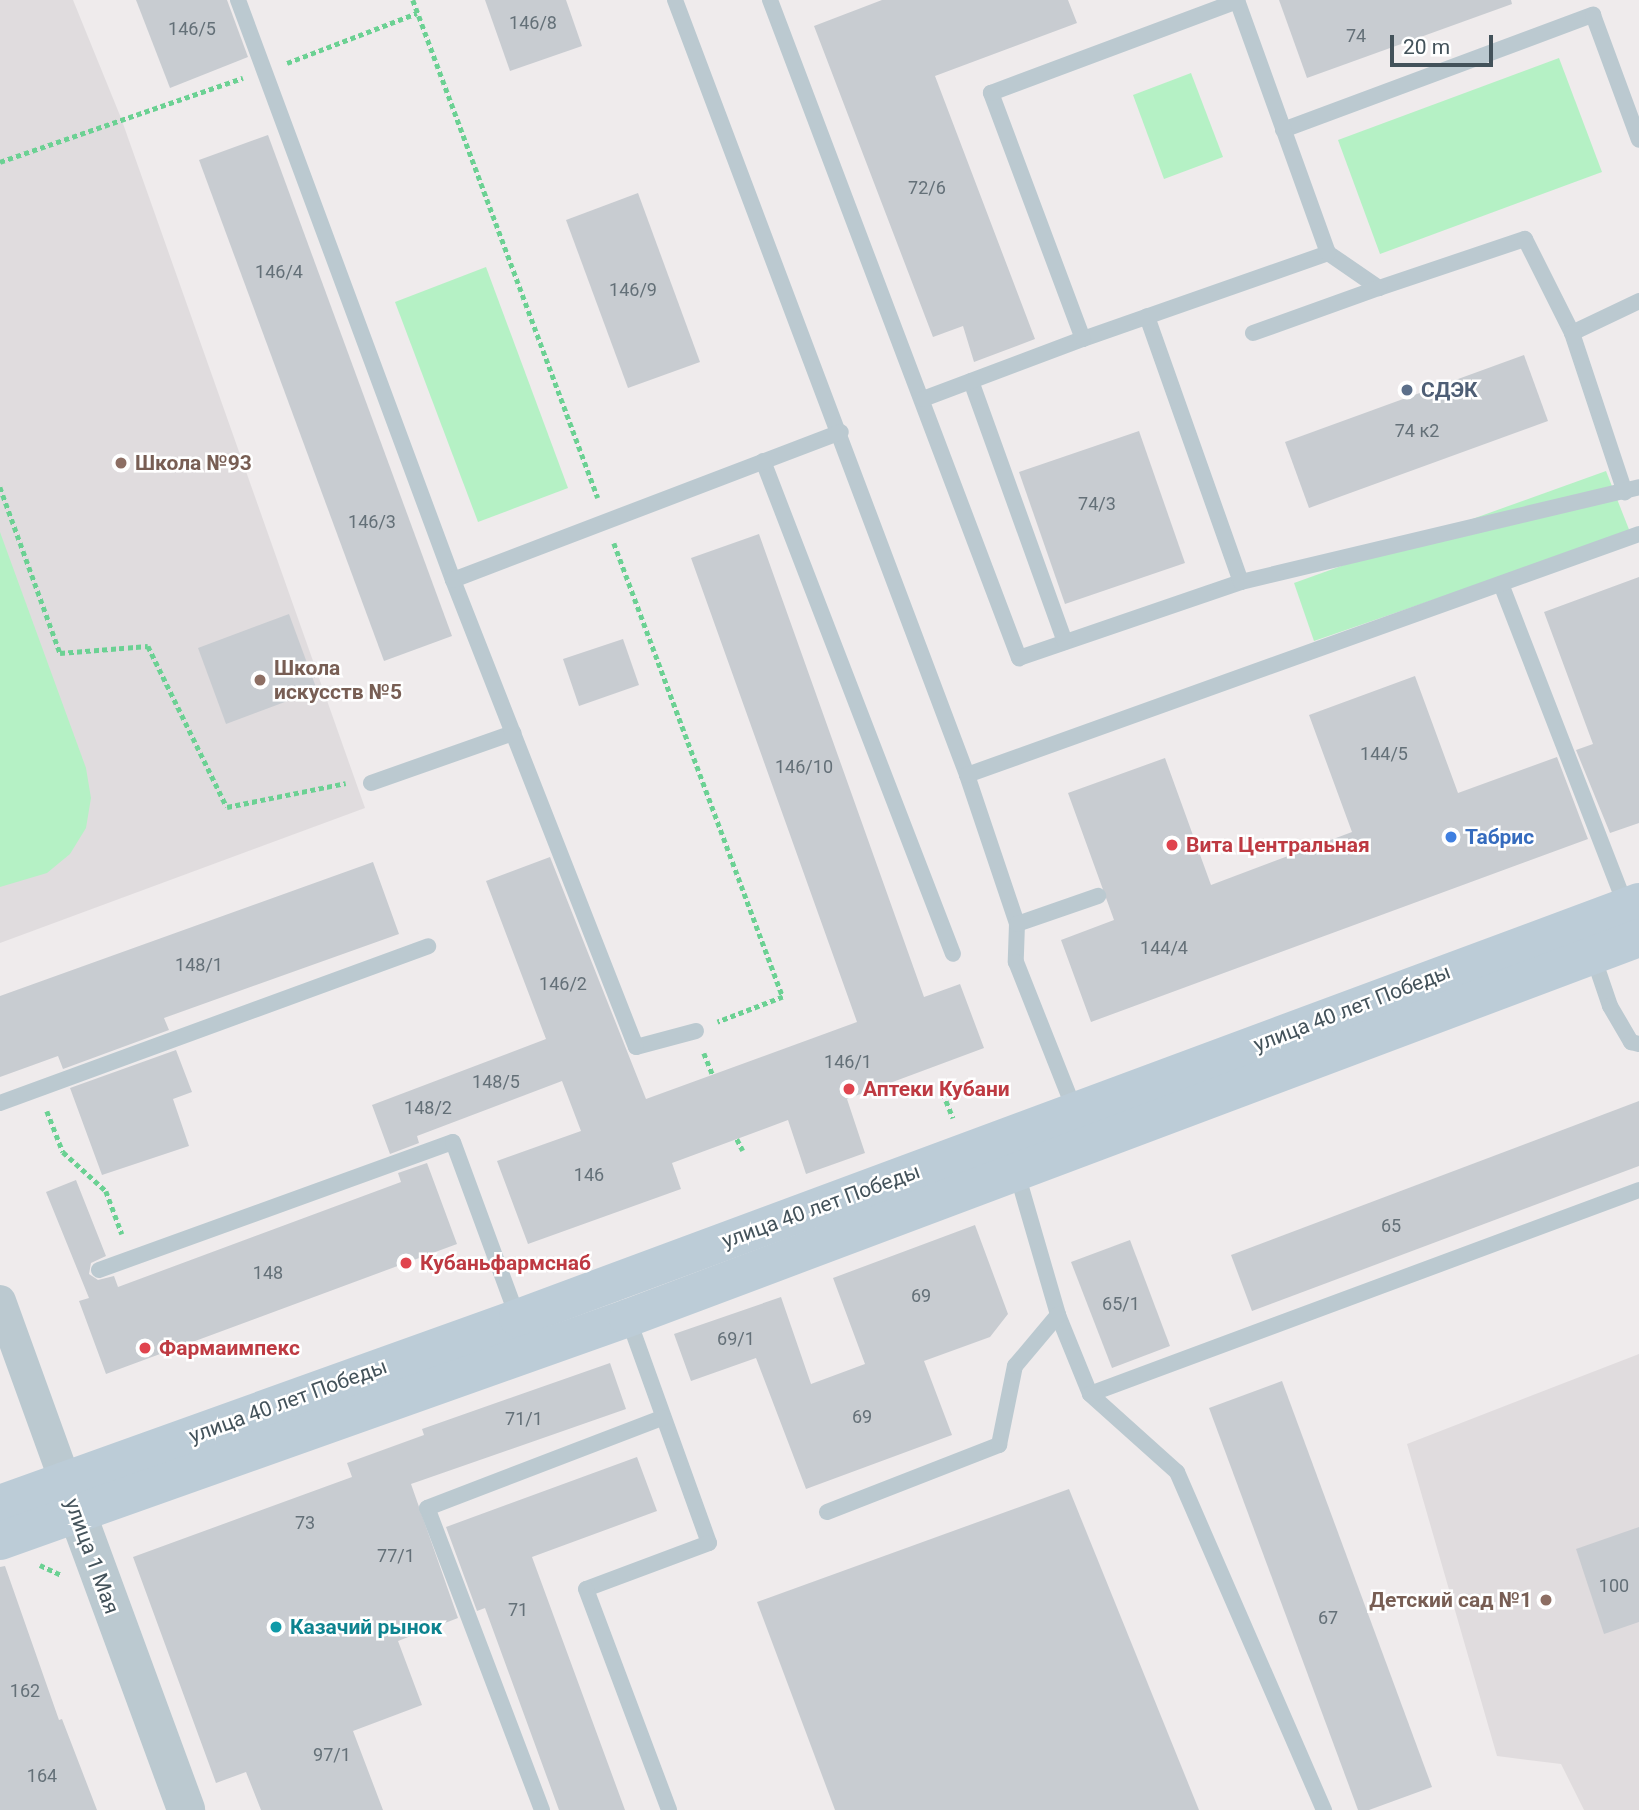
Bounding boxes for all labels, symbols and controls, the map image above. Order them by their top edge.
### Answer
house number: 146/8 [509,12,557,34]
house number: 146/5 [168,18,216,40]
scale bar [1394,21,1497,65]
house number: 74 [1346,25,1366,47]
text: 20 m [1403,35,1450,59]
house number: 72/6 [908,177,946,199]
house number: 146/4 [255,261,303,283]
house number: 146/9 [609,279,657,301]
place label: СДЭК [1421,377,1478,403]
marker: СДЭК [1399,382,1415,398]
house number: 74 к2 [1395,420,1439,442]
place label: Школа №93 [135,450,252,476]
marker: Школа №93 [113,455,129,471]
house number: 74/3 [1078,493,1116,515]
house number: 146/3 [348,511,396,533]
place label: Школа искусств №5 [274,655,402,705]
marker: Школа искусств №5 [252,672,268,688]
house number: 144/5 [1360,743,1408,765]
house number: 146/10 [775,756,833,778]
place label: Табрис [1465,824,1534,850]
marker: Табрис [1443,829,1459,845]
place label: Вита Центральная [1186,832,1370,858]
marker: Вита Центральная [1164,837,1180,853]
house number: 144/4 [1140,937,1188,959]
house number: 148/1 [175,954,223,976]
street label: улица 40 лет Победы [1250,959,1454,1057]
house number: 146/2 [539,973,587,995]
house number: 146/1 [824,1051,872,1073]
house number: 148/5 [472,1071,520,1093]
place label: Аптеки Кубани [863,1076,1010,1102]
marker: Аптеки Кубани [841,1081,857,1097]
house number: 148/2 [404,1097,452,1119]
street label: улица 40 лет Победы [719,1158,923,1254]
house number: 146 [574,1164,604,1186]
house number: 65 [1381,1215,1401,1237]
place label: Кубаньфармснаб [420,1250,591,1276]
marker: Кубаньфармснаб [398,1255,414,1271]
house number: 148 [253,1262,283,1284]
house number: 69 [911,1285,931,1307]
house number: 65/1 [1102,1293,1140,1315]
house number: 69/1 [717,1328,755,1350]
place label: Фармаимпекс [159,1335,300,1361]
marker: Фармаимпекс [137,1340,153,1356]
street label: улица 40 лет Победы [186,1353,390,1449]
house number: 69 [852,1406,872,1428]
house number: 71/1 [505,1408,543,1430]
street label: улица 1 Мая [59,1495,125,1617]
house number: 73 [295,1512,315,1534]
house number: 77/1 [377,1545,415,1567]
house number: 100 [1599,1575,1629,1597]
place label: Детский сад №1 [1369,1587,1532,1613]
marker: Детский сад №1 [1538,1592,1554,1608]
house number: 71 [508,1599,528,1621]
house number: 67 [1318,1607,1338,1629]
place label: Казачий рынок [290,1614,442,1640]
marker: Казачий рынок [268,1619,284,1635]
house number: 162 [10,1680,40,1702]
house number: 97/1 [313,1744,351,1766]
house number: 164 [27,1765,57,1787]

